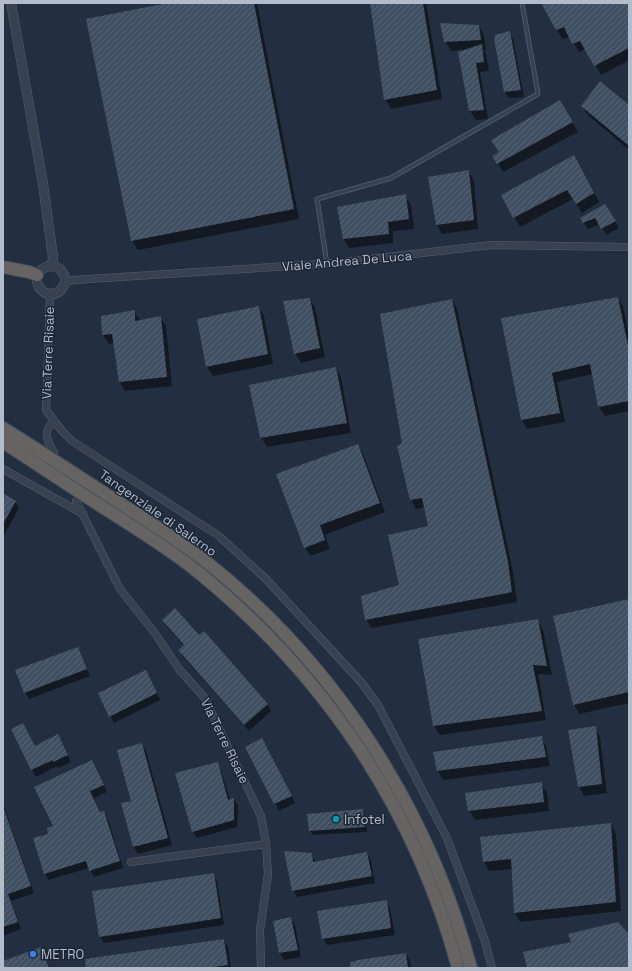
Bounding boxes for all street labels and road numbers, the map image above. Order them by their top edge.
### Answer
street label: Viale Andrea De Luca [281,247,413,275]
street label: Via Terre Risaie [38,306,58,400]
street label: Tangenziale di Salerno [96,466,220,560]
street label: Via Terre Risaie [197,696,253,786]

